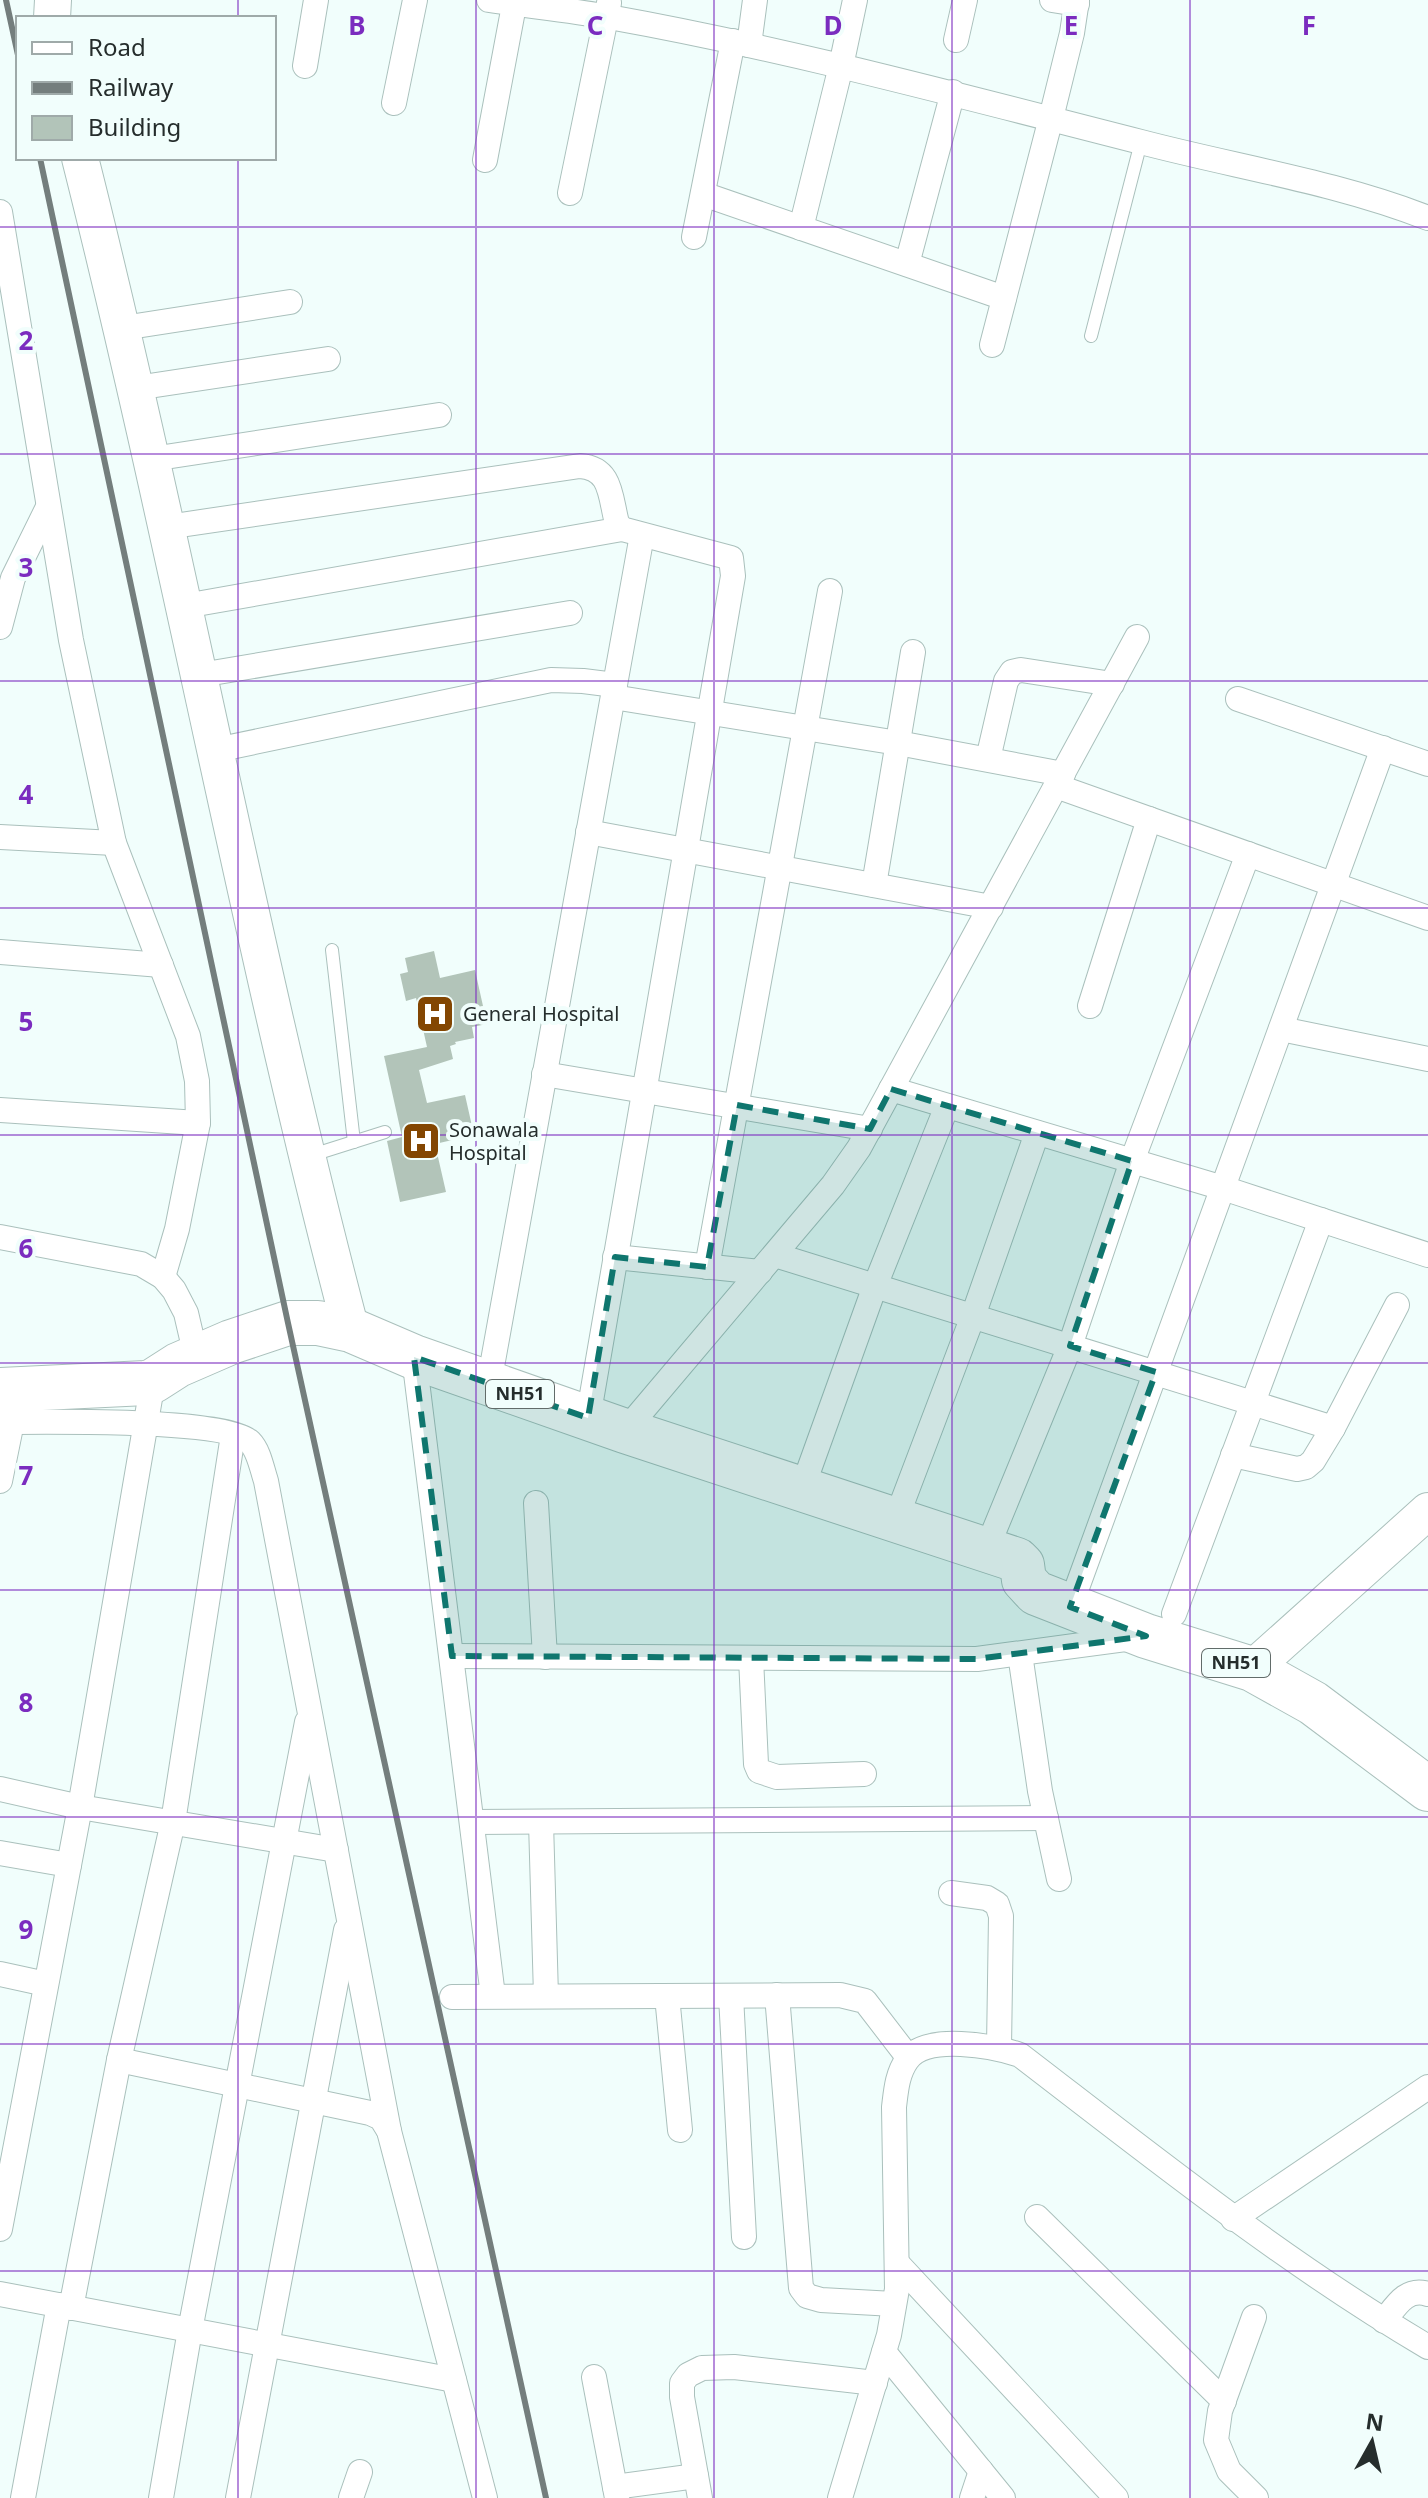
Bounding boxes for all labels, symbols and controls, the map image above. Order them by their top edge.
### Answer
text: B [348,7,366,43]
text: C [587,7,603,43]
text: D [823,7,843,43]
text: E [1064,7,1078,43]
text: F [1302,7,1316,43]
legend [16,16,276,160]
text: Road [88,30,146,63]
text: Railway [88,70,174,103]
text: Building [88,110,181,143]
text: 2 [19,322,34,358]
text: 3 [19,549,33,585]
text: 4 [19,776,34,812]
hospital icon: General Hospital [414,993,456,1035]
place label: General Hospital [463,1000,619,1027]
text: 5 [19,1003,33,1039]
place label: Sonawala Hospital [449,1116,539,1166]
hospital icon: Sonawala Hospital [400,1120,442,1162]
text: 6 [19,1230,34,1266]
road number: NH51 [486,1380,554,1408]
text: 7 [19,1457,34,1493]
road number: NH51 [1202,1649,1270,1677]
text: 8 [19,1684,33,1720]
text: 9 [19,1911,33,1947]
north arrow [1332,2402,1412,2482]
text: N [1364,2405,1386,2437]

